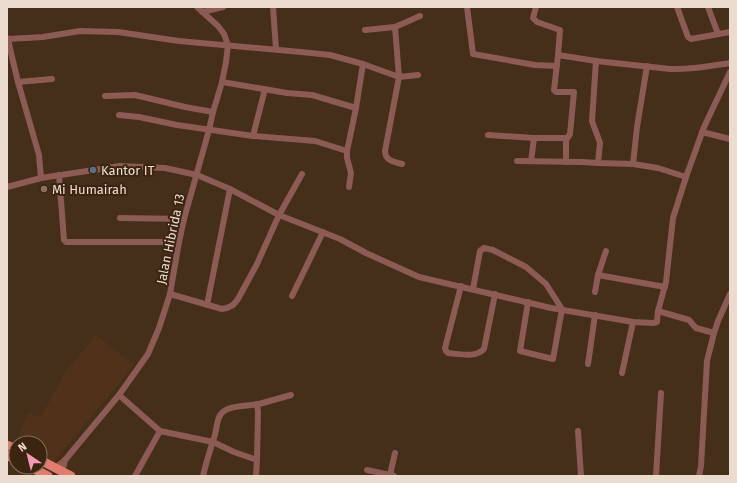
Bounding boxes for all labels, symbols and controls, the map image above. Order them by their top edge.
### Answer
place label: Kantor IT [101,163,155,178]
marker: Kantor IT [88,165,98,175]
place label: Mi Humairah [52,182,127,197]
marker: Mi Humairah [39,184,49,194]
street label: Jalan Hibrida 13 [154,192,187,286]
north arrow [8,435,48,475]
text: N [16,440,29,455]

